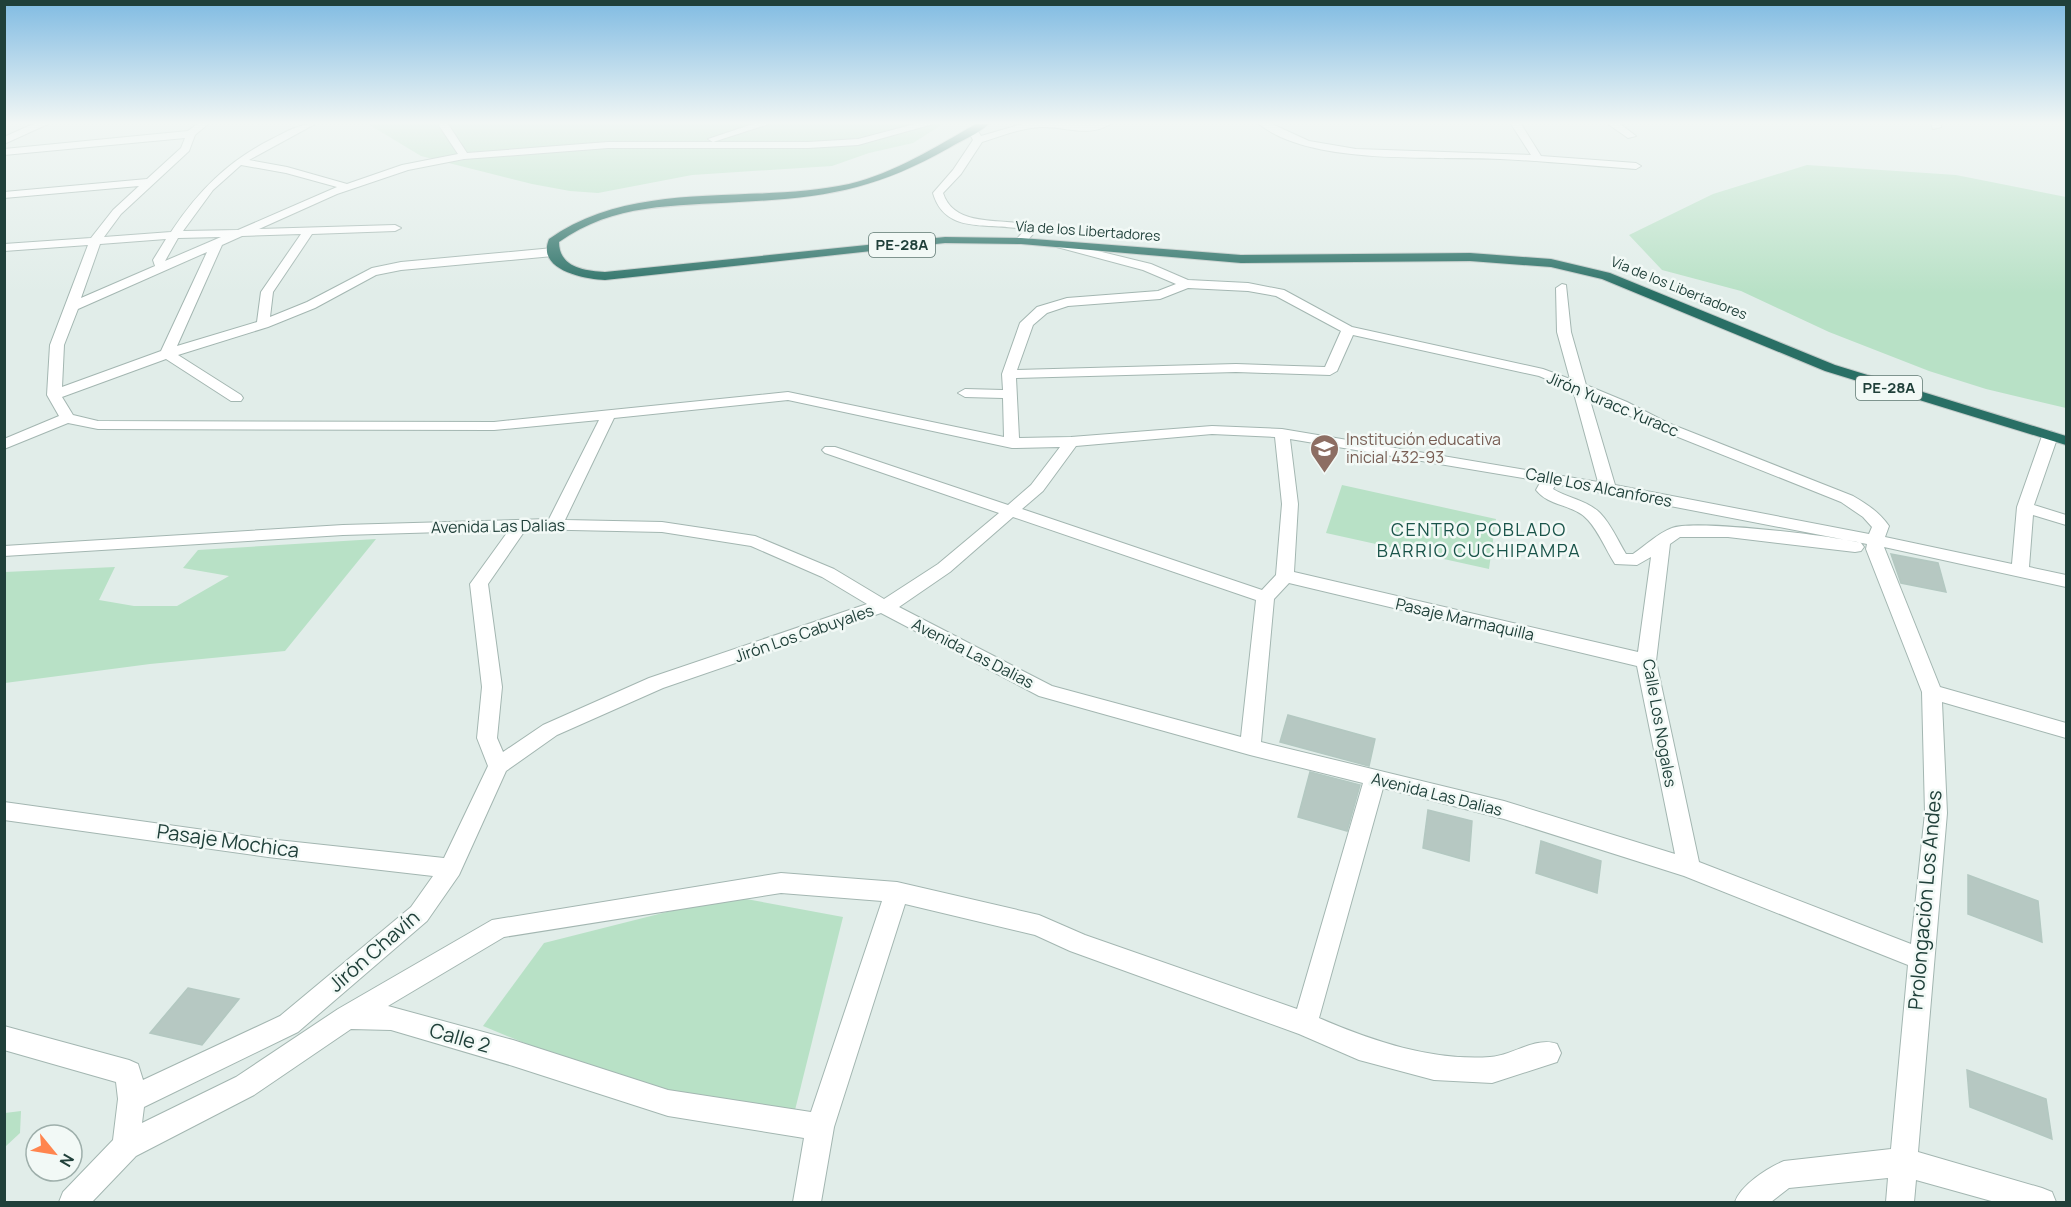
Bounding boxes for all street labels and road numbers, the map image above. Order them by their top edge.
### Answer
street label: Vía de los Libertadores [1015,216,1161,245]
road number: PE-28A [869,233,935,257]
street label: Vía de los Libertadores [1608,252,1750,324]
street label: Jirón Yuracc Yuracc [1544,366,1682,442]
road number: PE-28A [1856,376,1922,400]
street label: Calle Los Alcanfores [1524,462,1674,512]
street label: Avenida Las Dalias [431,514,565,538]
street label: Pasaje Marmaquilla [1394,592,1536,646]
street label: Jirón Los Cabuyales [731,599,877,667]
street label: Avenida Las Dalias [908,613,1038,693]
street label: Calle Los Nogales [1638,657,1682,789]
street label: Avenida Las Dalias [1369,767,1505,821]
street label: Prolongación Los Andes [1901,789,1948,1011]
street label: Pasaje Mochica [155,817,301,864]
street label: Jirón Chavín [322,904,425,998]
street label: Calle 2 [427,1016,494,1059]

